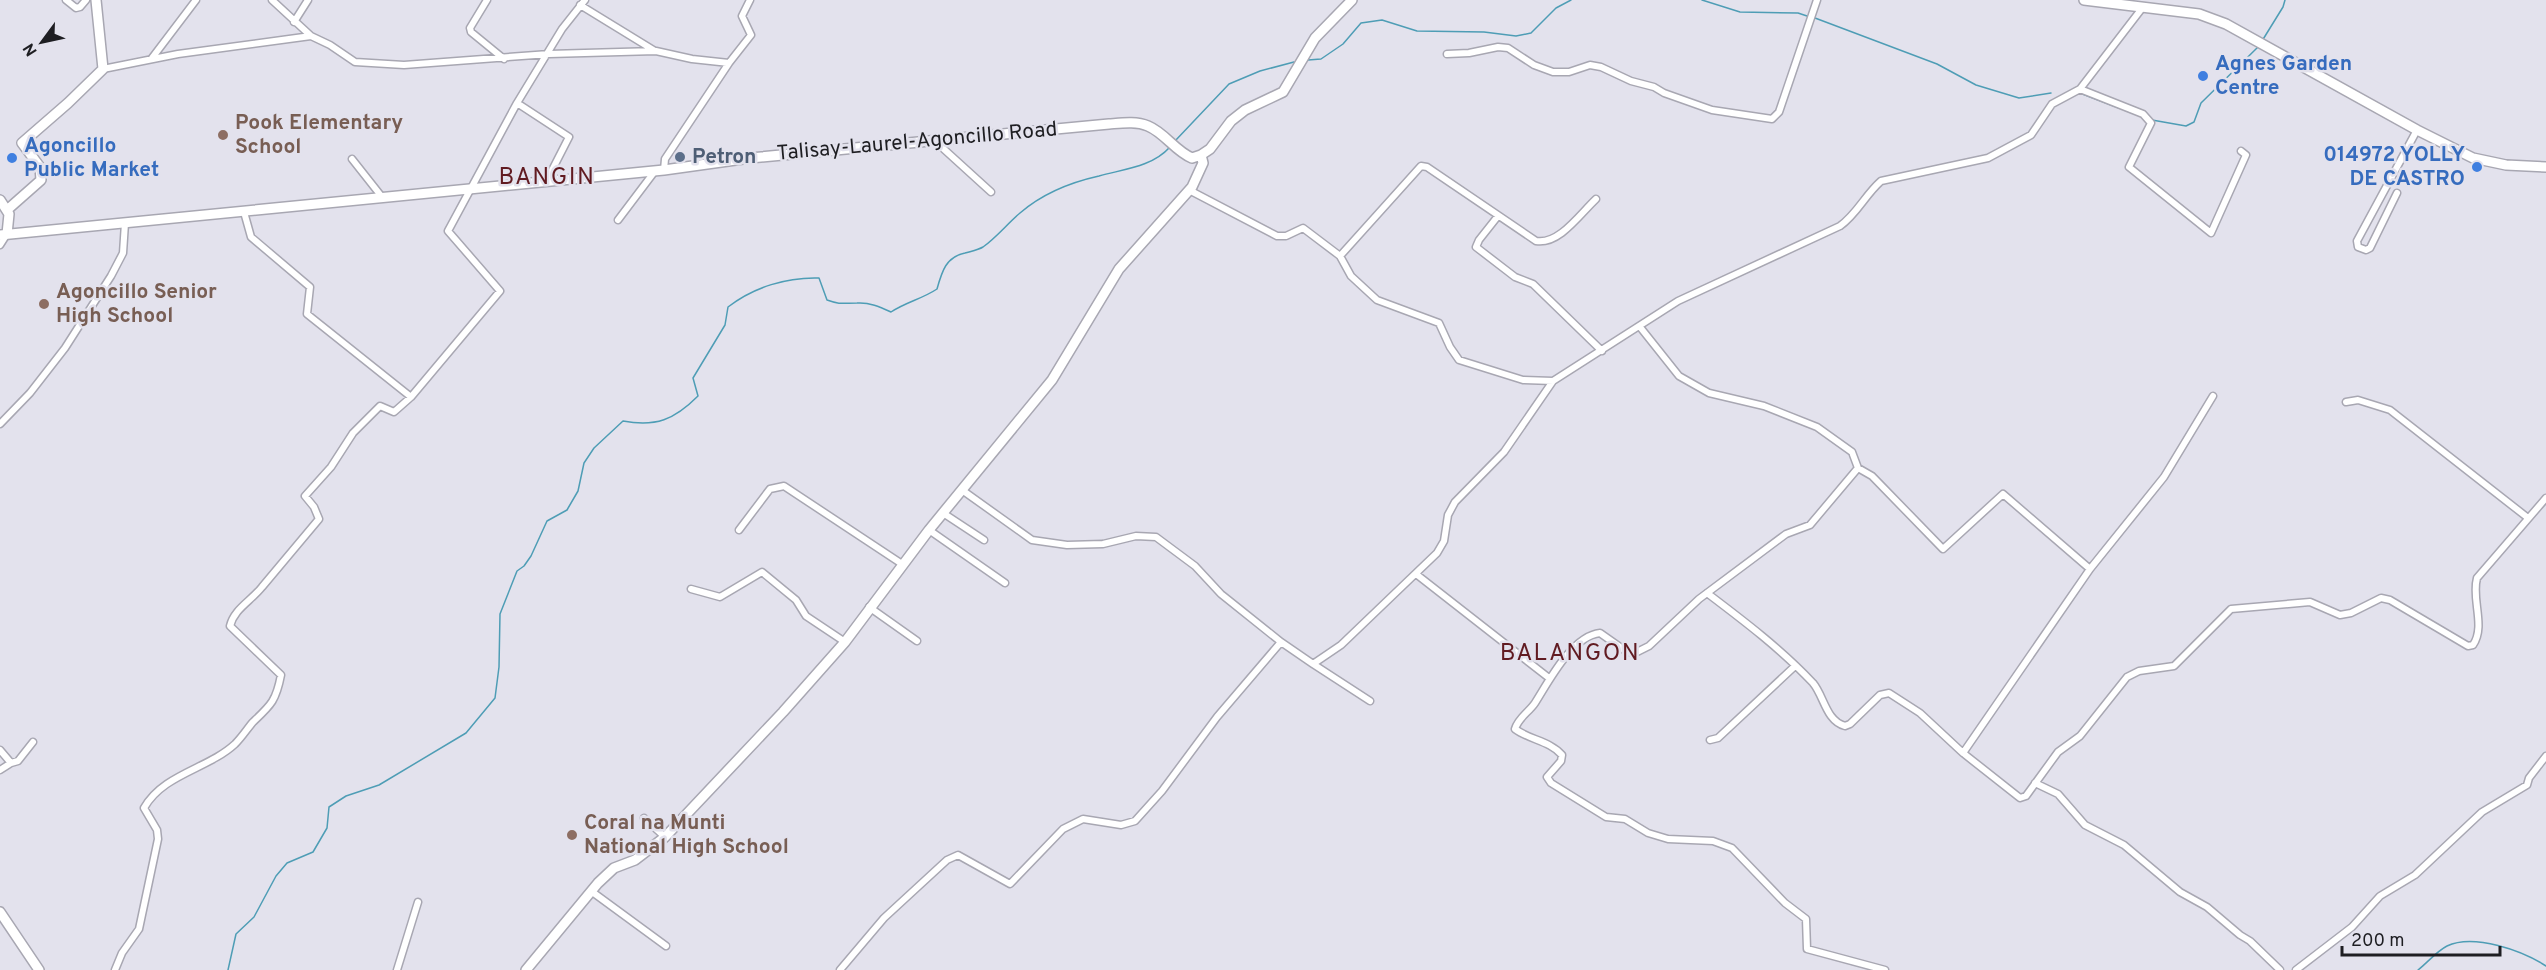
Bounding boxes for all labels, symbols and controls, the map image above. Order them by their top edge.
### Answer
north arrow [12,12,72,72]
text: N [20,39,43,59]
place label: Agnes Garden Centre [2215,51,2352,102]
marker: Agnes Garden Centre [2196,69,2210,83]
place label: Pook Elementary School [235,110,403,161]
street label: Talisay-Laurel-Agoncillo Road [776,116,1058,168]
marker: Pook Elementary School [216,128,230,142]
place label: Agoncillo Public Market [24,133,159,184]
place label: 014972 YOLLY DE CASTRO [2323,142,2465,193]
place label: Petron [692,144,757,171]
marker: Petron [673,150,687,164]
marker: Agoncillo Public Market [5,151,19,165]
marker: 014972 YOLLY DE CASTRO [2470,160,2484,174]
district label: BANGIN [498,163,596,193]
place label: Agoncillo Senior High School [56,279,217,330]
marker: Agoncillo Senior High School [37,297,51,311]
district label: BALANGON [1500,639,1640,669]
place label: Coral na Munti National High School [584,810,789,861]
marker: Coral na Munti National High School [565,828,579,842]
scale bar [2342,919,2500,957]
text: 200 m [2351,930,2404,953]

